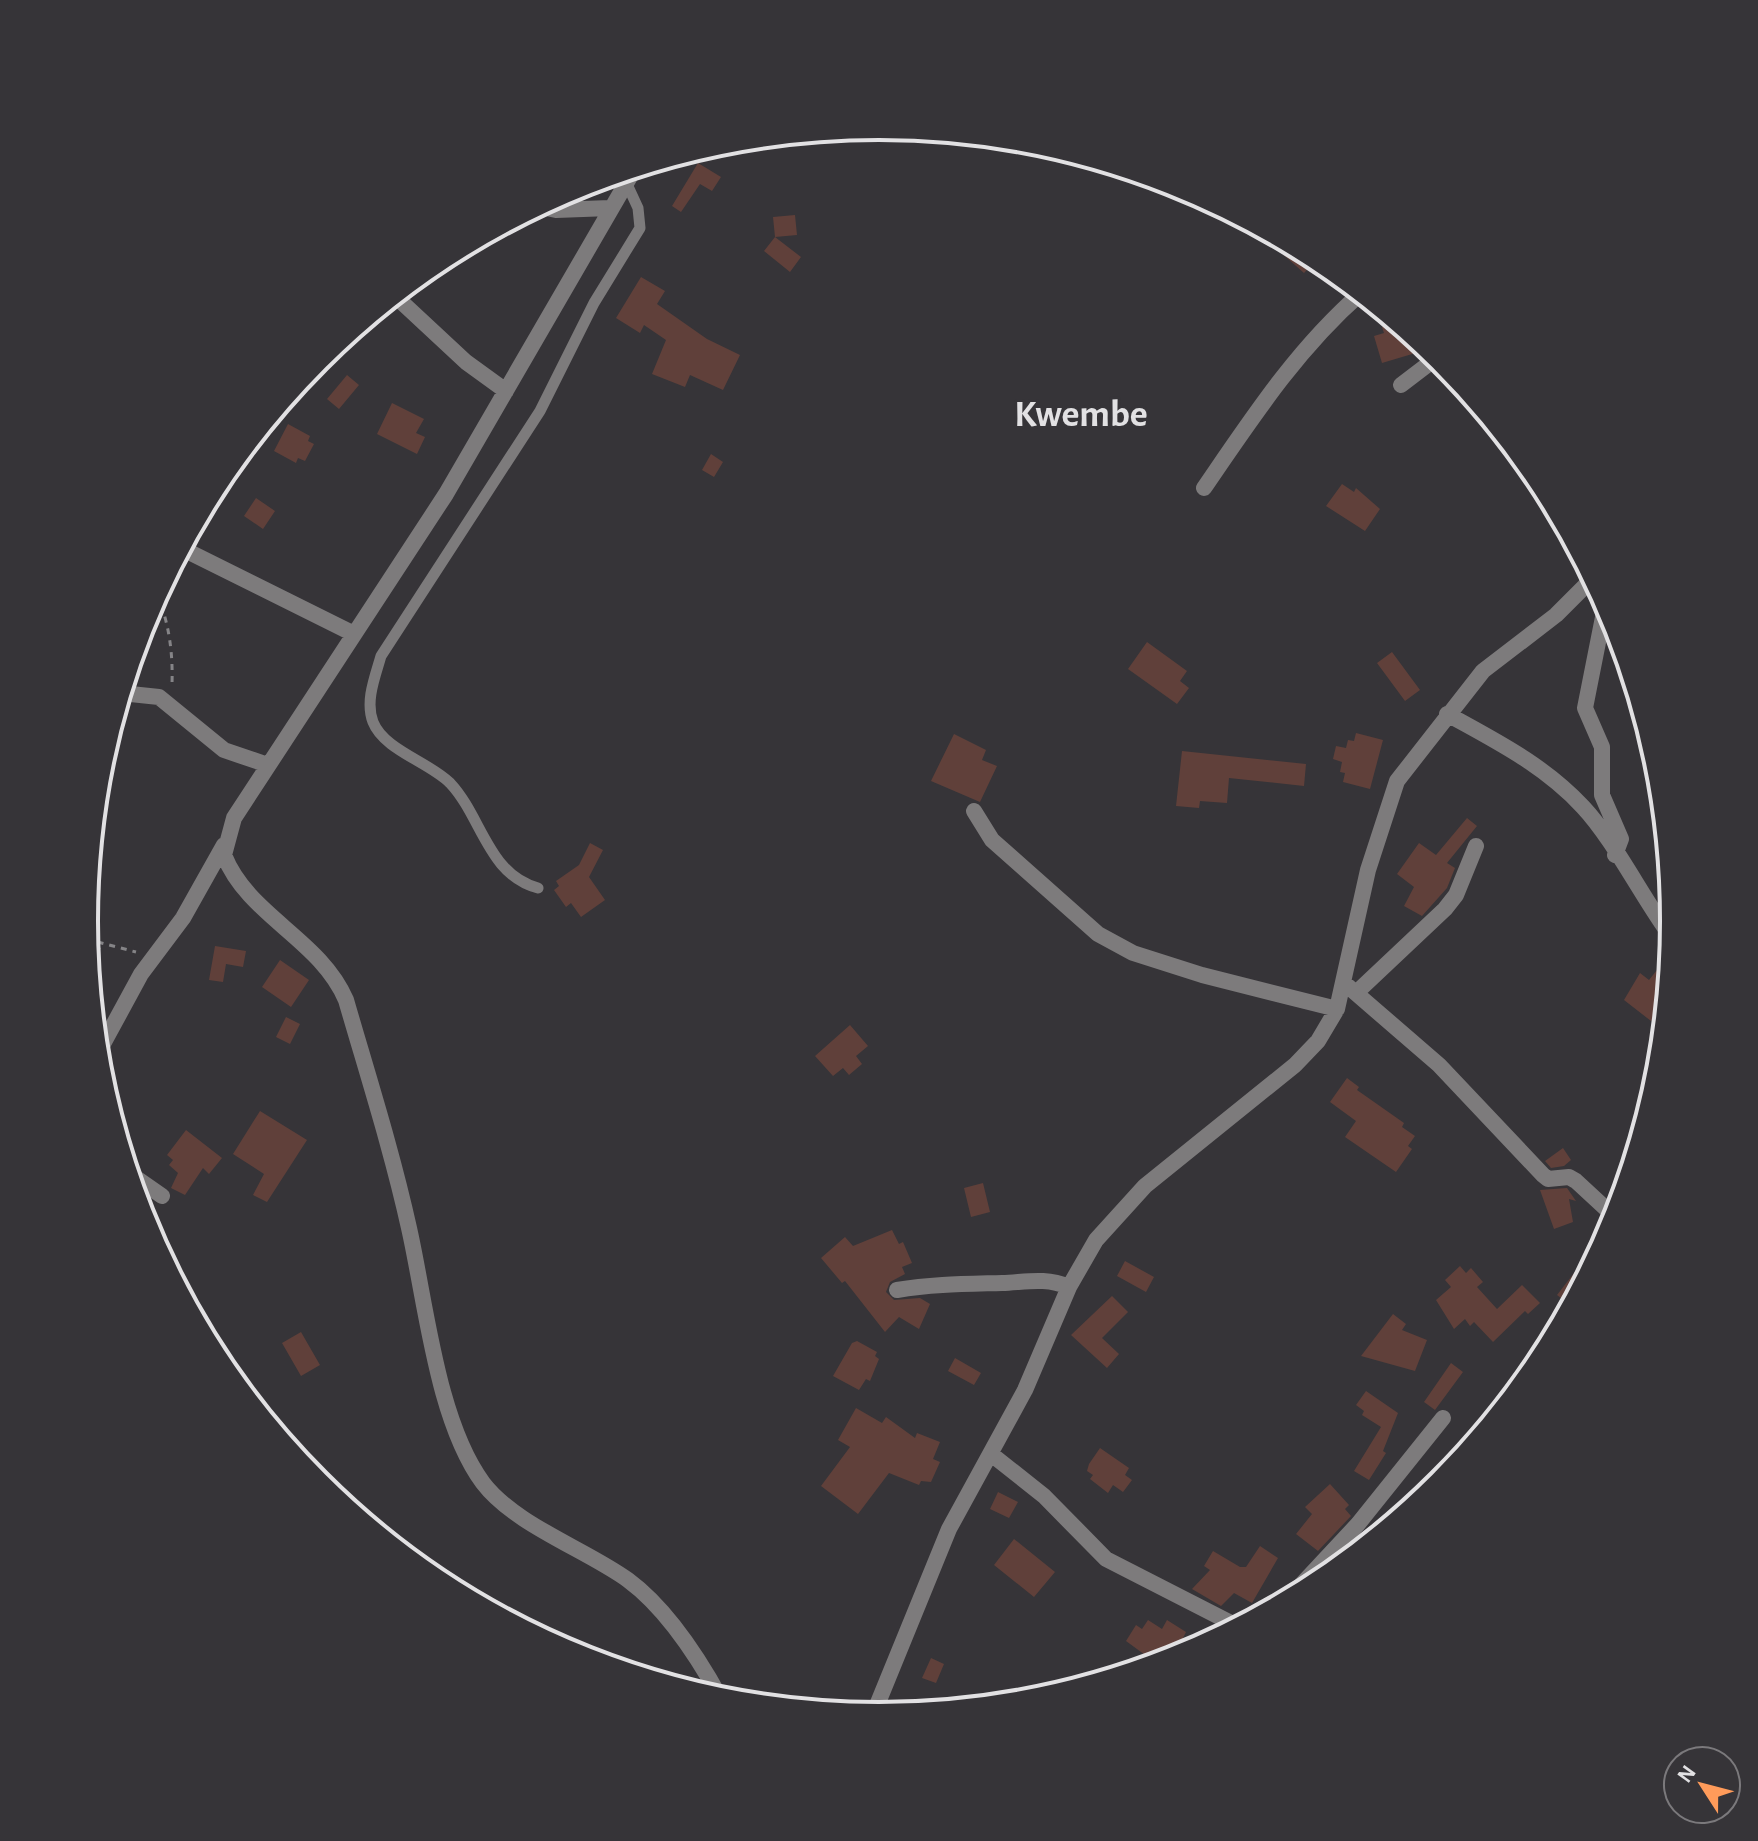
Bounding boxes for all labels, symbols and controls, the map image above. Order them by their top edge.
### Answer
district label: Kwembe [1014,396,1148,434]
north arrow [1662,1745,1742,1825]
text: N [1673,1761,1700,1786]

